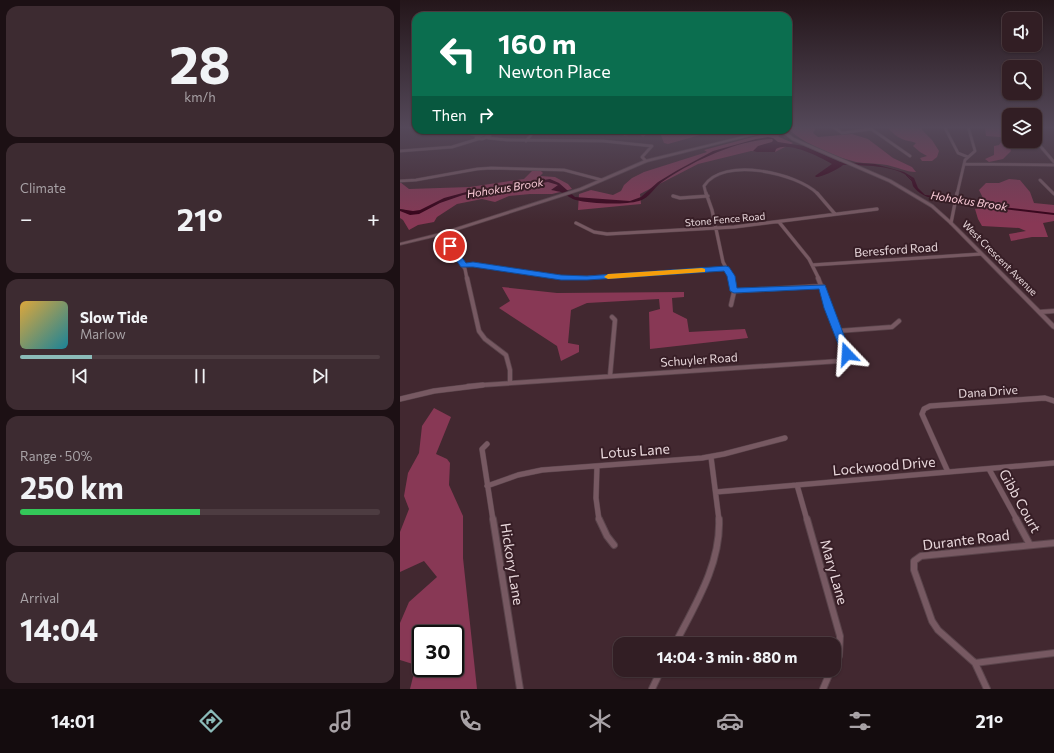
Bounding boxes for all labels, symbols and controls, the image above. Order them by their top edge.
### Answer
map controls [1002,12,1042,148]
button: sound [1002,12,1042,52]
text: 160 m [498,26,576,60]
icon: left [432,28,484,80]
text: 28 [169,31,231,95]
text: Newton Place [498,60,611,82]
button: search [1002,60,1042,100]
text: km/h [184,89,216,105]
icon: right [475,104,497,126]
text: Then [432,106,467,124]
button: layers [1002,108,1042,148]
water label: Hohokus Brook [466,175,545,200]
text: Climate [20,180,66,196]
water label: Hohokus Brook [930,188,1009,213]
text: 21° [177,200,223,237]
text: − [20,205,33,232]
text: + [367,205,380,232]
street label: Stone Fence Road [684,209,766,228]
street label: West Crescent Avenue [960,218,1040,298]
pin [433,229,467,263]
icon: arrive [439,235,461,257]
street label: Beresford Road [854,239,938,259]
text: Slow Tide [80,308,148,326]
text: Marlow [80,326,126,342]
position arrow [826,333,868,375]
street label: Schuyler Road [660,349,738,369]
icon: previous [69,365,91,387]
icon: pause [189,365,211,387]
icon: next [309,365,331,387]
street label: Dana Drive [958,382,1018,400]
street label: Lotus Lane [600,440,670,461]
text: Range · 50% [20,448,92,464]
street label: Lockwood Drive [832,453,936,478]
street label: Gibb Court [996,466,1045,536]
text: 250 km [20,468,124,505]
street label: Hickory Lane [498,522,527,606]
street label: Durante Road [922,526,1010,553]
street label: Mary Lane [817,537,852,606]
text: Arrival [20,590,59,606]
text: 14:04 [20,610,98,647]
speed limit sign: 30 [412,625,464,677]
text: 14:04 · 3 min · 880 m [657,648,797,666]
icon: directions [197,707,225,735]
icon: music [327,707,355,735]
icon: phone [456,707,484,735]
icon: climate [586,707,614,735]
icon: car [716,707,744,735]
icon: filters [846,707,874,735]
text: 14:01 [51,710,95,732]
text: 21° [976,710,1003,732]

